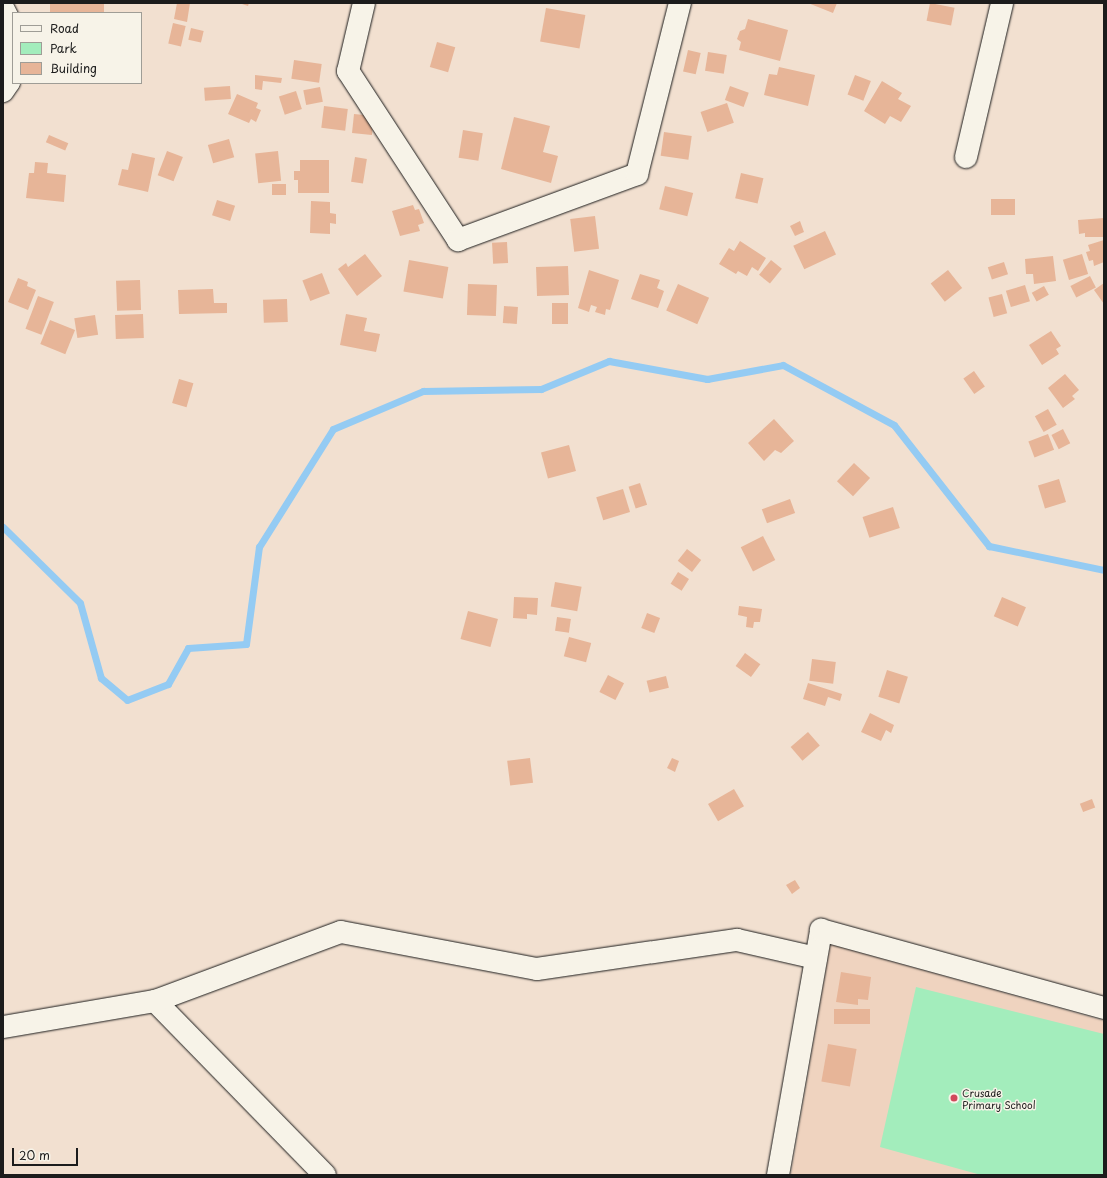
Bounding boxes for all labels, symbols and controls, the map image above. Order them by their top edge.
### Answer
legend [12,12,142,84]
text: Road [50,19,79,37]
text: Park [50,39,77,57]
text: Building [50,59,97,77]
place label: Crusade Primary School [962,1086,1036,1110]
marker: Crusade Primary School [949,1093,959,1103]
scale bar [14,1140,80,1166]
text: 20 m [19,1146,50,1164]

